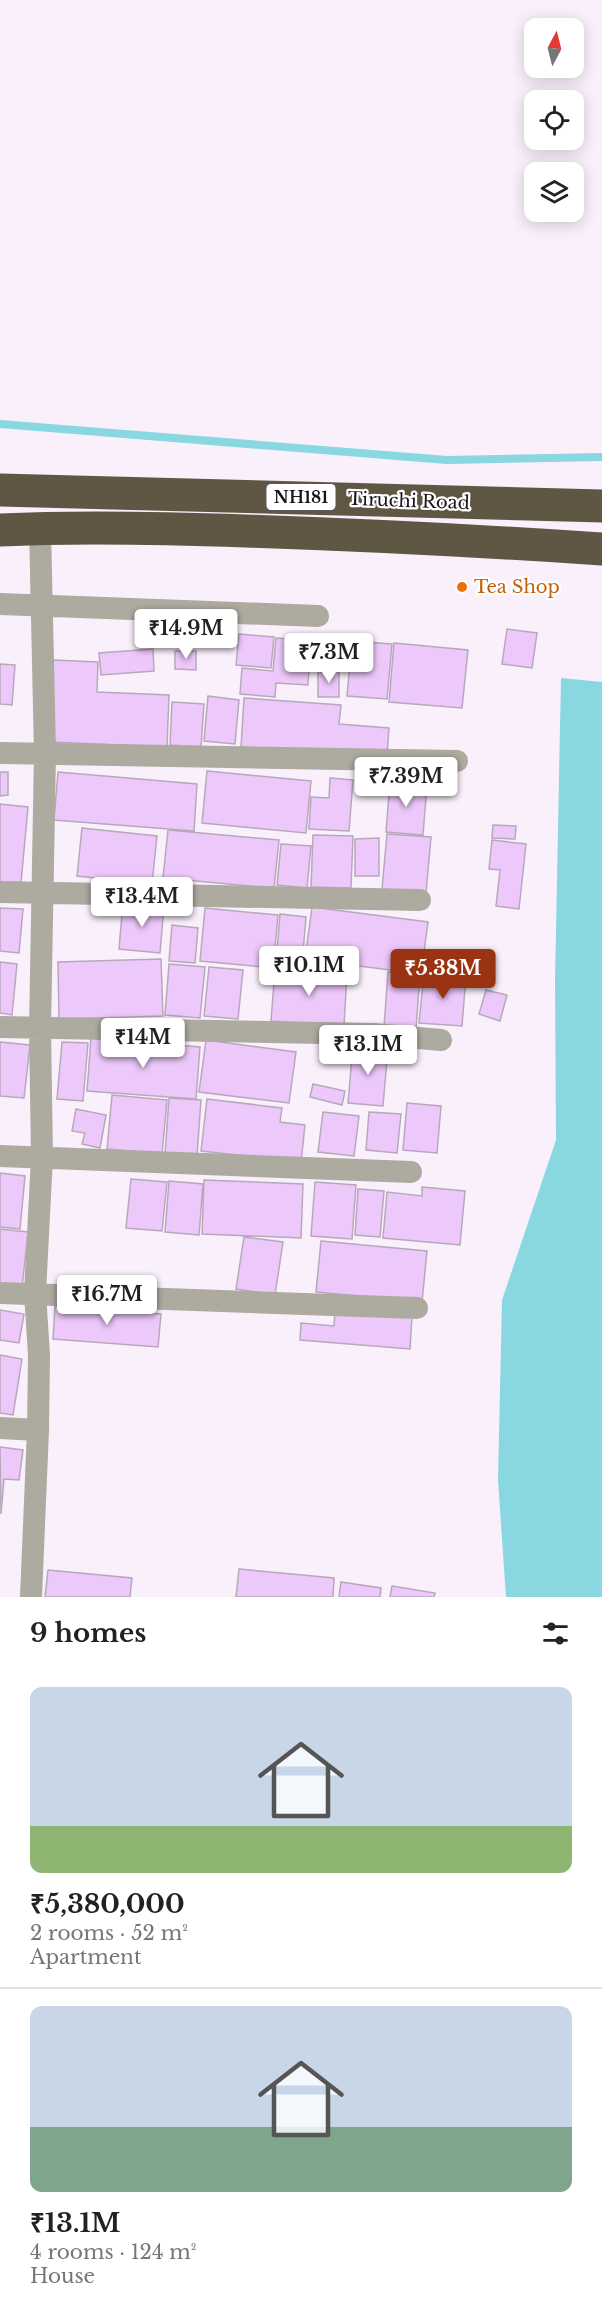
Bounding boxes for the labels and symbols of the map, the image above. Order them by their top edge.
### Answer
north arrow [524,18,584,78]
road number: NH181 [266,484,336,510]
street label: Tiruchi Road [348,488,470,514]
place label: Tea Shop [474,576,560,598]
marker: Tea Shop [455,580,469,594]
pin: ₹14.9M [137,609,235,660]
pin: ₹7.3M [287,633,371,684]
pin: ₹7.39M [357,757,455,808]
pin: ₹13.4M [93,877,191,928]
pin: ₹10.1M [260,946,358,997]
pin: ₹5.38M [394,949,492,1000]
pin: ₹14M [107,1018,179,1069]
pin: ₹13.1M [319,1025,417,1076]
pin: ₹16.7M [58,1275,156,1326]

